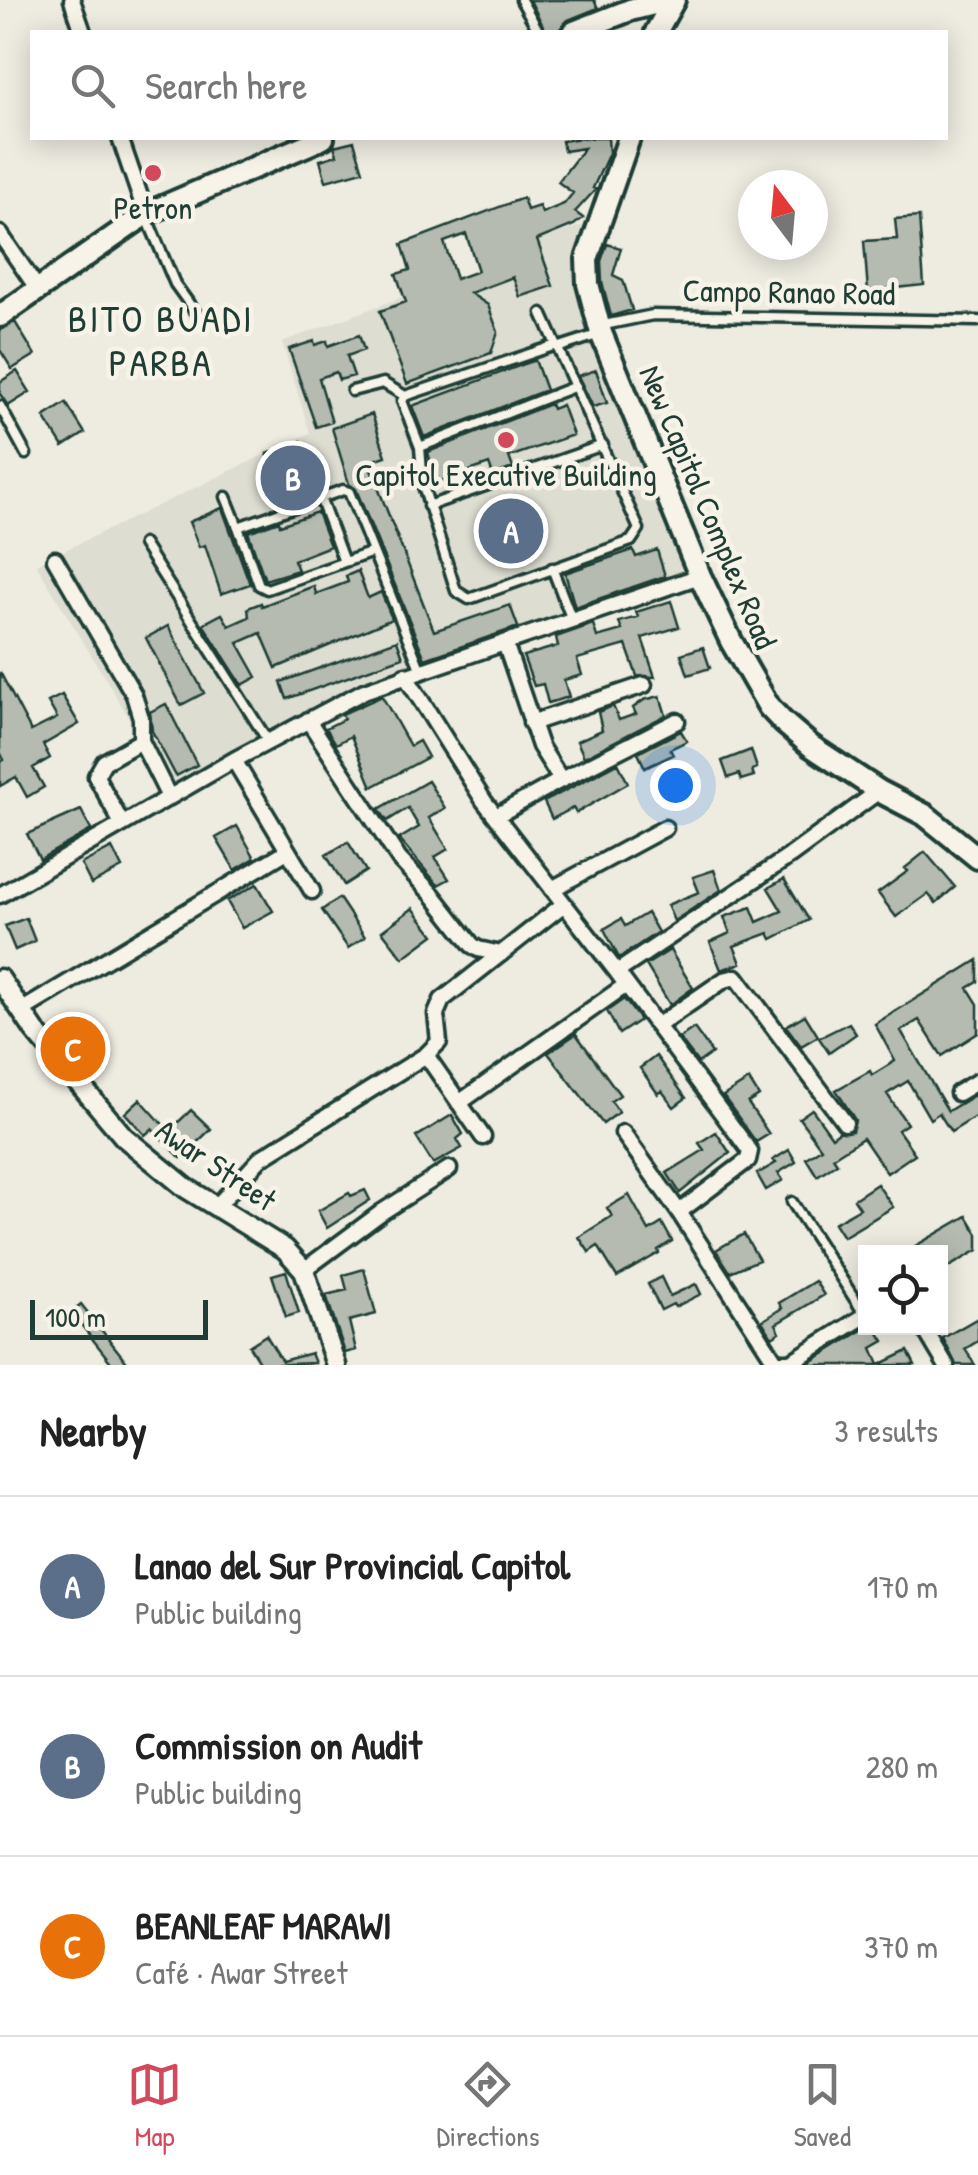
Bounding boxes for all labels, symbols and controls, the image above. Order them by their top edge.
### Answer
search box [30,30,948,140]
icon: search [65,58,120,113]
text: Search here [145,59,307,111]
marker: Petron [142,162,164,184]
north arrow [738,170,828,260]
place label: Petron [114,186,192,229]
street label: Campo Ranao Road [682,268,896,315]
district label: BITO BUADI PARBA [68,292,254,388]
street label: New Capitol Complex Road [629,359,788,655]
marker: Capitol Executive Building [495,429,517,451]
pin: B [260,440,326,516]
place label: Capitol Executive Building [355,453,657,496]
pin: A [478,494,544,568]
your location [650,760,701,811]
pin: C [40,1012,106,1086]
street label: Awar Street [147,1108,286,1221]
map controls [858,1245,948,1335]
button: locate [858,1245,948,1335]
scale bar [30,1295,208,1340]
text: 100 m [45,1298,106,1336]
text: Nearby [40,1402,147,1459]
text: 3 results [834,1409,938,1452]
text: Lanao del Sur Provincial Capitol [135,1539,570,1591]
text: A [65,1565,80,1608]
text: 170 m [867,1565,938,1608]
text: Public building [135,1591,302,1634]
text: Commission on Audit [135,1719,422,1771]
text: B [64,1745,81,1788]
text: 280 m [866,1745,938,1788]
text: Public building [135,1771,302,1814]
text: BEANLEAF MARAWI [135,1899,392,1951]
text: C [64,1925,81,1968]
text: 370 m [864,1925,938,1968]
text: Café · Awar Street [135,1951,348,1994]
tab: Map [127,2057,182,2155]
tab: Directions [436,2057,539,2155]
tab: Saved [794,2057,851,2155]

